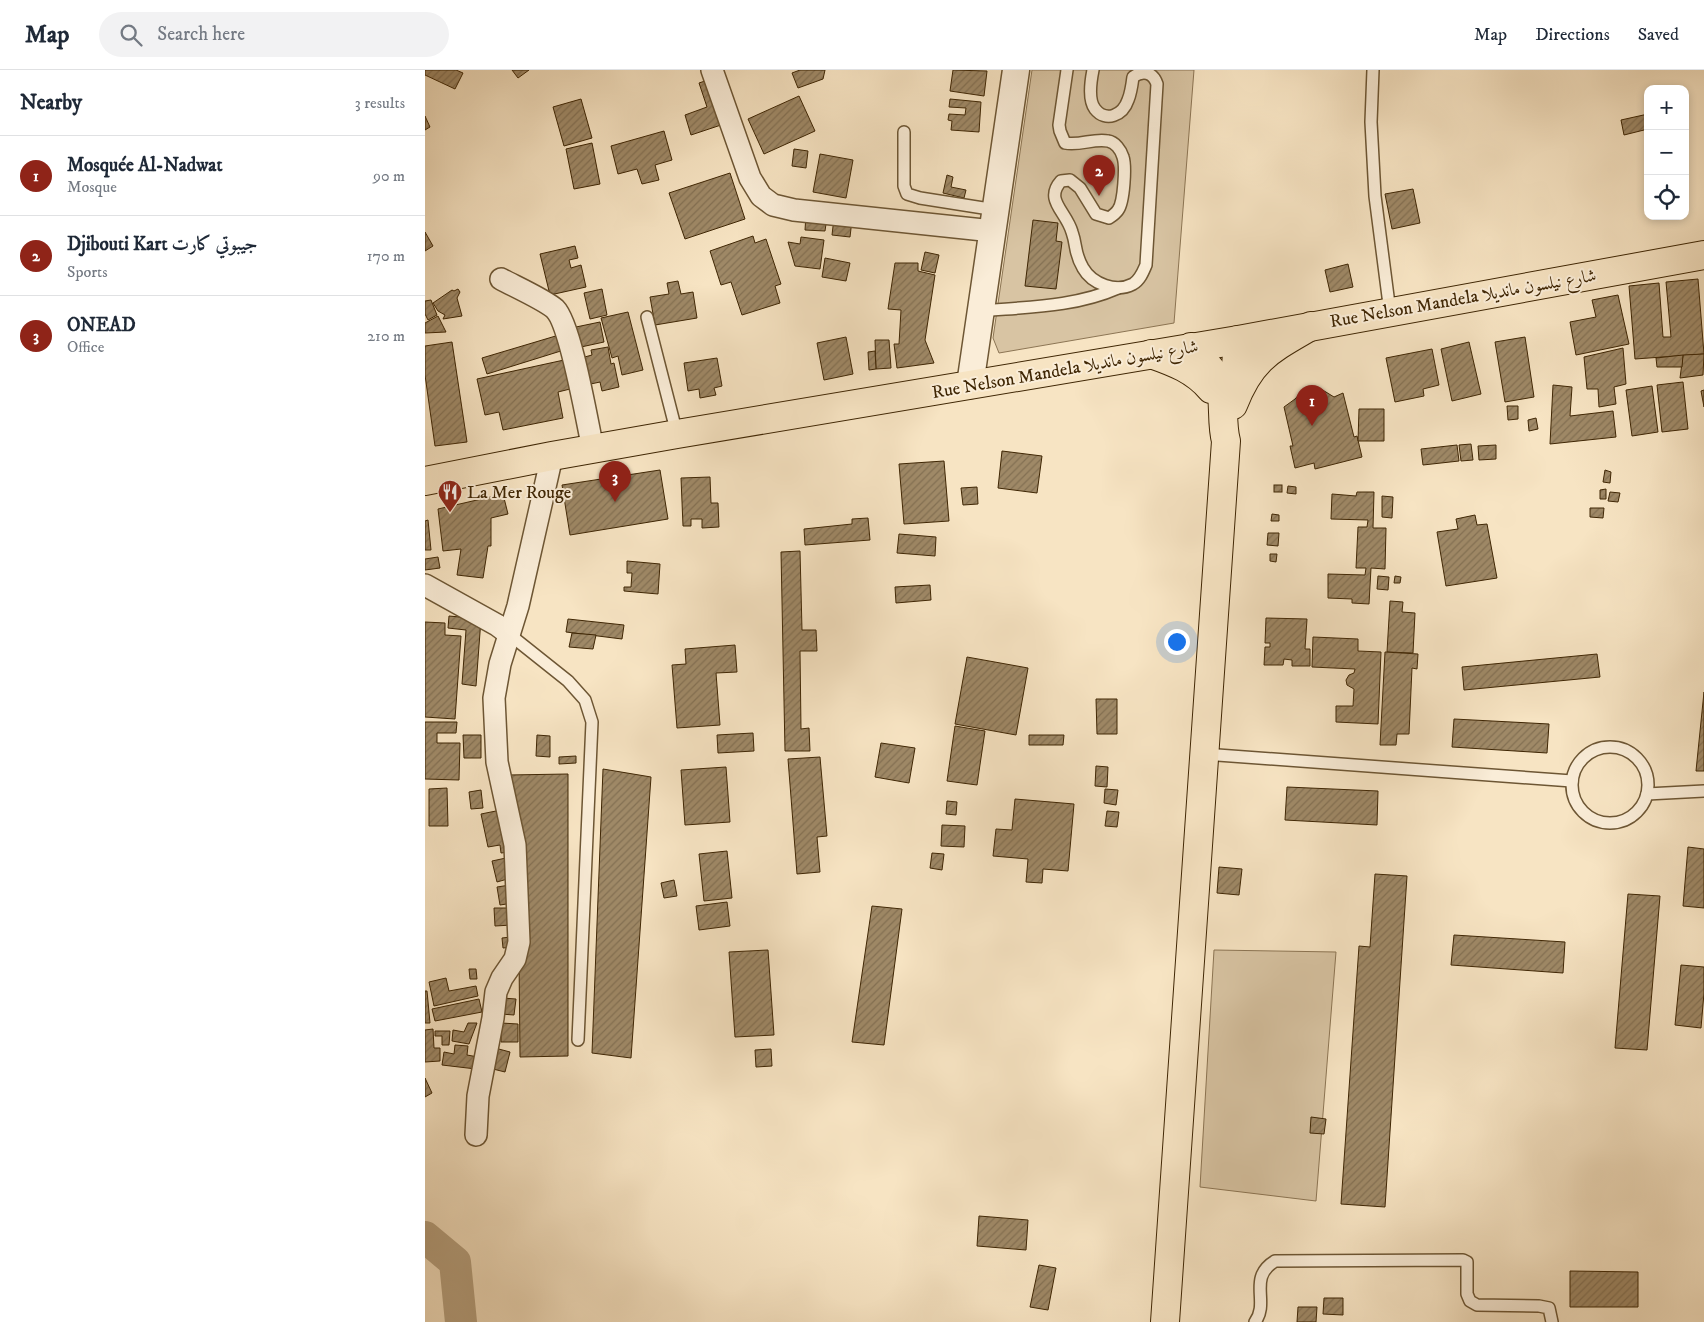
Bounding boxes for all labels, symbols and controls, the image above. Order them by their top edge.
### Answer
search box [99,12,449,57]
text: Map [25,20,69,50]
icon: search [117,21,145,49]
text: Search here [157,23,245,46]
text: Map [1474,24,1507,46]
text: Directions [1535,24,1610,46]
text: Saved [1638,24,1679,46]
map controls [1644,85,1689,220]
button: + [1644,85,1689,130]
text: Nearby [20,90,82,116]
text: 3 results [355,93,405,113]
button: − [1644,130,1689,175]
text: Mosquée Al-Nadwat [67,154,222,177]
pin: 2 [1083,155,1115,196]
text: 1 [33,166,39,186]
text: 90 m [373,166,405,186]
button: locate [1644,175,1689,220]
text: Mosque [67,177,117,197]
text: Djibouti Kart جيبوتي كارت [67,233,258,256]
text: 2 [32,246,40,266]
text: 170 m [367,246,405,266]
text: Sports [67,262,108,282]
street label: Rue Nelson Mandela شارع نيلسون مانديلا [1328,265,1599,336]
text: ONEAD [67,314,136,337]
text: 3 [33,326,39,346]
text: 210 m [367,326,405,346]
street label: Rue Nelson Mandela شارع نيلسون مانديلا [930,336,1201,407]
text: Office [67,337,104,357]
pin: 1 [1296,385,1328,426]
pin: 3 [599,461,631,502]
restaurant icon: La Mer Rouge [437,479,463,513]
place label: La Mer Rouge [467,482,571,504]
your location [1164,629,1190,655]

